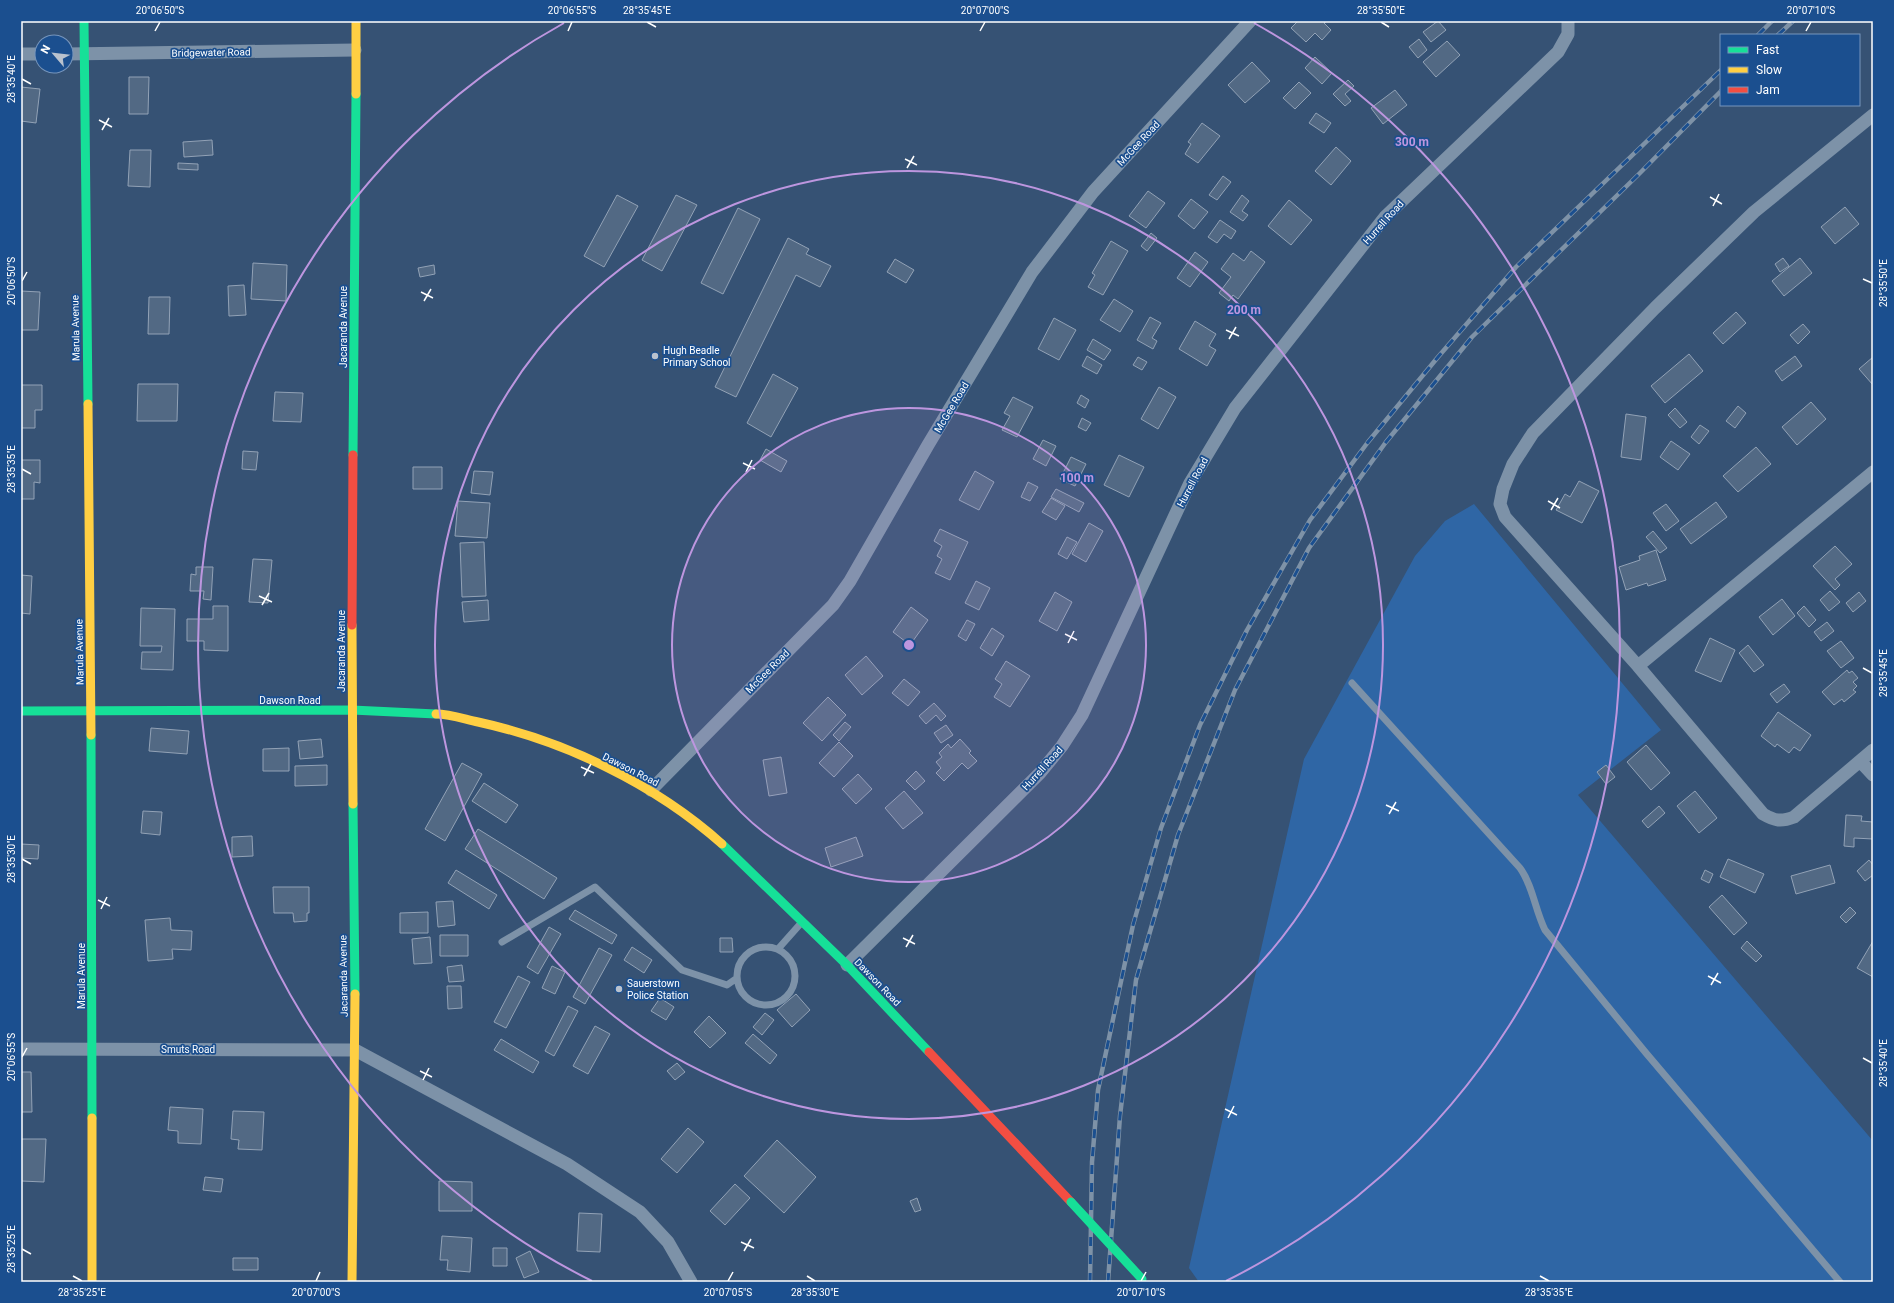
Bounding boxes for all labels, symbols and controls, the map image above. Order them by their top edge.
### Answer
text: 20°06'50"S [136,5,184,16]
text: 20°06'55"S [548,5,596,16]
text: 28°35'45"E [623,5,671,16]
text: 20°07'00"S [961,5,1009,16]
text: 28°35'50"E [1357,5,1405,16]
text: 20°07'10"S [1787,5,1835,16]
north arrow [34,34,74,74]
legend [1720,34,1860,106]
text: N [38,43,53,56]
text: Fast [1756,43,1779,57]
street label: Bridgewater Road [171,46,251,59]
text: 28°35'40"E [6,55,17,103]
text: Slow [1756,63,1782,77]
text: Jam [1756,83,1780,97]
street label: McGee Road [1115,119,1162,168]
text: 300 m [1395,135,1429,149]
street label: Hurrell Road [1361,198,1406,246]
text: 20°06'50"S [6,257,17,305]
text: 28°35'50"E [1878,259,1889,307]
street label: Jacaranda Avenue [338,286,349,368]
street label: Marula Avenue [69,295,82,361]
text: 200 m [1227,303,1261,317]
place label: Hugh Beadle Primary School [663,345,731,368]
marker: Hugh Beadle Primary School [650,351,660,361]
street label: McGee Road [932,380,971,434]
text: 28°35'35"E [6,445,17,493]
street label: Hurrell Road [1175,455,1210,509]
text: 100 m [1060,471,1094,485]
street label: Jacaranda Avenue [336,610,347,692]
street label: Marula Avenue [73,619,86,685]
centre of rings [902,638,916,652]
street label: McGee Road [743,647,791,695]
text: 28°35'45"E [1878,649,1889,697]
street label: Dawson Road [259,695,321,706]
street label: Hurrell Road [1020,744,1065,792]
street label: Dawson Road [601,751,661,788]
text: 28°35'30"E [6,835,17,883]
street label: Jacaranda Avenue [337,935,350,1017]
street label: Marula Avenue [76,943,87,1009]
street label: Dawson Road [852,956,903,1008]
place label: Sauerstown Police Station [627,978,688,1001]
marker: Sauerstown Police Station [614,984,624,994]
text: 20°06'55"S [6,1033,17,1081]
text: 28°35'40"E [1878,1039,1889,1087]
street label: Smuts Road [161,1044,215,1055]
text: 28°35'25"E [6,1225,17,1273]
text: 28°35'25"E [58,1287,106,1298]
text: 20°07'00"S [292,1287,340,1298]
text: 20°07'05"S [704,1287,752,1298]
text: 28°35'30"E [791,1287,839,1298]
text: 20°07'10"S [1117,1287,1165,1298]
text: 28°35'35"E [1525,1287,1573,1298]

